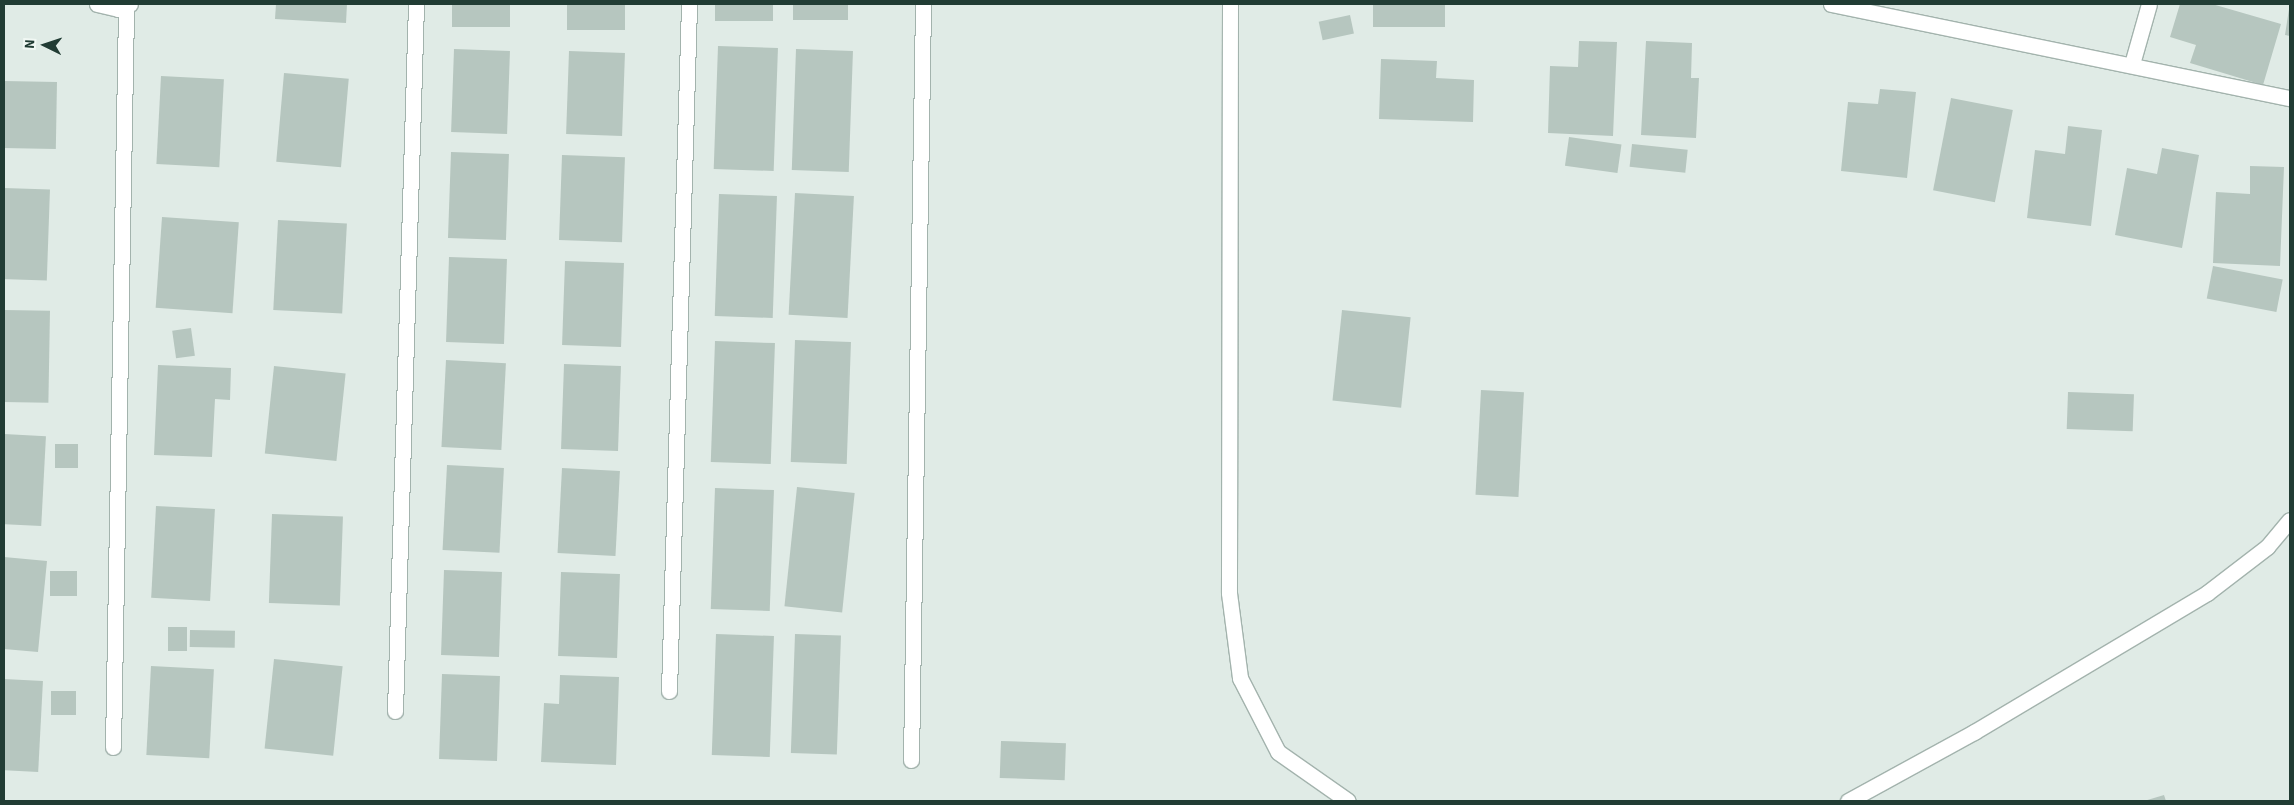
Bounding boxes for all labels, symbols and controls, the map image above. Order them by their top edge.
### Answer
north arrow [20,20,70,70]
text: N [20,39,40,49]

